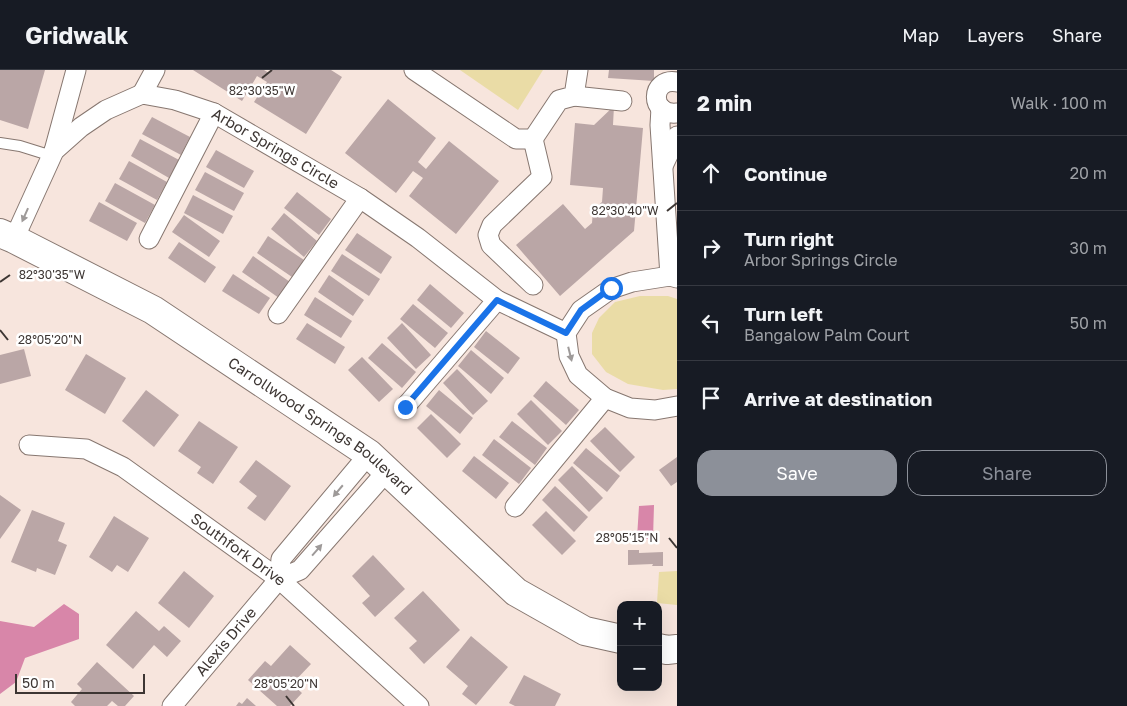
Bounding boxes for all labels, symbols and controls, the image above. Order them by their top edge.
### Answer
text: Gridwalk [25,20,129,49]
text: Map [902,24,939,46]
text: Layers [967,24,1024,46]
text: Share [1052,24,1102,46]
text: 82°30'35"W [229,83,296,98]
text: 2 min [697,90,752,116]
text: Walk · 100 m [1011,93,1107,113]
street label: Arbor Springs Circle [209,104,343,192]
icon: ahead [697,159,725,187]
text: Continue [744,162,827,185]
text: 20 m [1070,163,1107,183]
text: 82°30'40"W [591,203,659,218]
one-way arrow [21,208,29,222]
text: Turn right [744,227,834,250]
icon: right [697,234,725,262]
text: 30 m [1070,238,1107,258]
text: Arbor Springs Circle [744,250,898,270]
text: 82°30'35"W [19,267,86,282]
route start [600,277,623,300]
text: Turn left [744,302,823,325]
icon: left [697,309,725,337]
text: 50 m [1070,313,1107,333]
text: Bangalow Palm Court [744,325,910,345]
text: 28°05'20"N [18,332,82,347]
one-way arrow [566,346,574,362]
street label: Carrollwood Springs Boulevard [225,353,416,498]
icon: arrive [697,384,725,412]
text: Arrive at destination [744,387,932,410]
route end [394,396,417,419]
button: Save [697,450,897,496]
button: Share [907,450,1107,496]
one-way arrow [332,485,343,498]
street label: Southfork Drive [188,509,290,589]
text: 28°05'15"N [596,530,658,545]
one-way arrow [312,544,323,557]
map controls [617,601,662,691]
button: + [617,601,662,646]
street label: Alexis Drive [191,603,260,679]
button: − [617,646,662,691]
scale bar [15,671,145,694]
text: 50 m [22,674,55,691]
text: 28°05'20"N [254,676,318,691]

